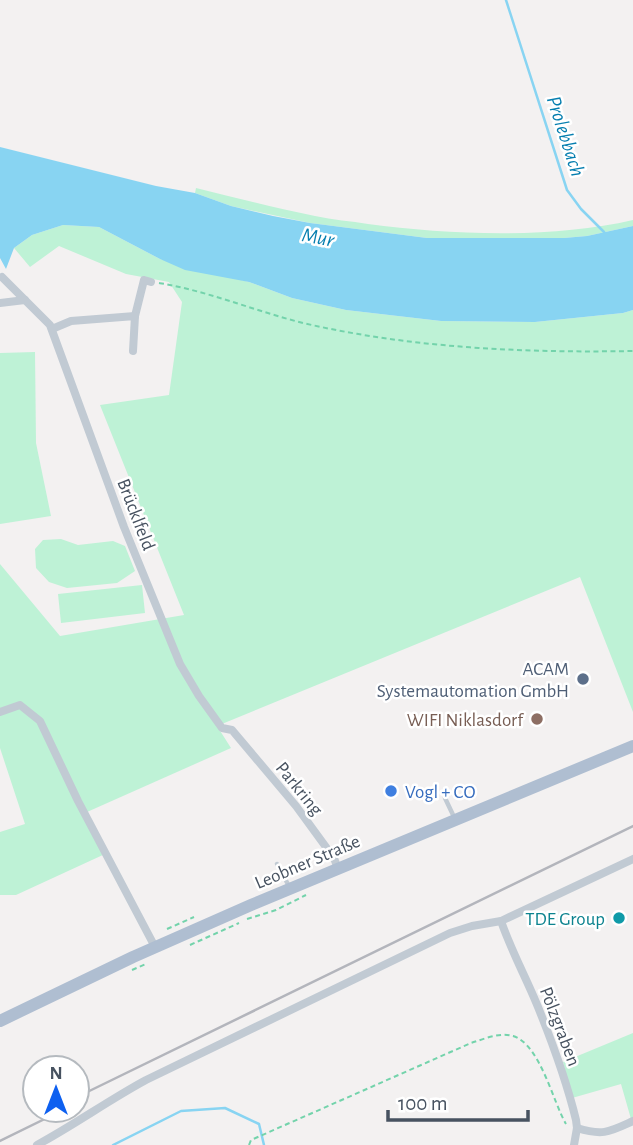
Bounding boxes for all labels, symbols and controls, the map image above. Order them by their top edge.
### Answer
water label: Prolebbach [543,93,588,179]
water label: Mur [300,224,337,251]
street label: Brücklfeld [113,476,158,553]
place label: ACAM Systemautomation GmbH [377,660,569,701]
marker: ACAM Systemautomation GmbH [575,671,591,687]
place label: WIFI Niklasdorf [407,711,524,730]
marker: WIFI Niklasdorf [529,711,545,727]
street label: Parkring [272,759,326,820]
marker: Vogl + CO [383,783,399,799]
place label: Vogl + CO [405,783,475,802]
street label: Leobner Straße [252,832,363,893]
place label: TDE Group [525,910,605,929]
marker: TDE Group [611,910,627,926]
street label: Pölzgraben [536,984,583,1069]
north arrow [21,1054,91,1124]
text: N [49,1064,63,1083]
scale bar [388,1078,528,1122]
text: 100 m [398,1093,448,1114]

